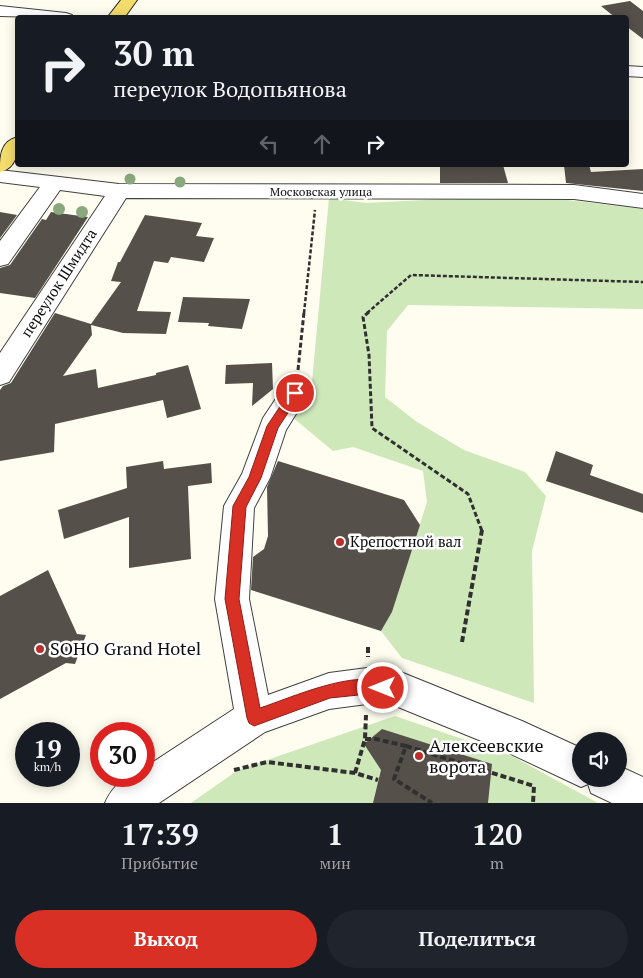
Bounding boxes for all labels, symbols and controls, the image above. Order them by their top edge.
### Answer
text: 30 m [113,30,194,76]
icon: right [30,35,95,100]
text: переулок Водопьянова [113,74,347,103]
icon: left [255,130,283,158]
icon: ahead [308,130,336,158]
icon: right [361,130,389,158]
street label: Московская улица [270,184,372,199]
street label: переулок Шмидта [16,224,101,341]
pin [274,372,316,414]
icon: arrive [281,379,309,407]
place label: Крепостной вал [350,531,461,551]
marker: Крепостной вал [334,536,346,548]
place label: SOHO Grand Hotel [50,636,201,660]
marker: SOHO Grand Hotel [34,643,46,655]
position arrow [356,661,408,713]
speed limit sign: 30 [90,722,155,787]
text: 19 [33,732,62,765]
map controls [572,732,627,787]
button: sound [572,732,627,787]
place label: Алексеевские ворота [429,733,544,778]
marker: Алексеевские ворота [413,750,425,762]
text: km/h [34,759,61,774]
text: 17:39 [121,814,199,854]
text: 1 [327,814,344,854]
text: 120 [471,814,522,854]
text: Прибытие [121,852,198,874]
text: мин [319,852,351,874]
text: m [490,852,504,874]
button: Выход [15,910,317,968]
button: Поделиться [327,910,628,968]

